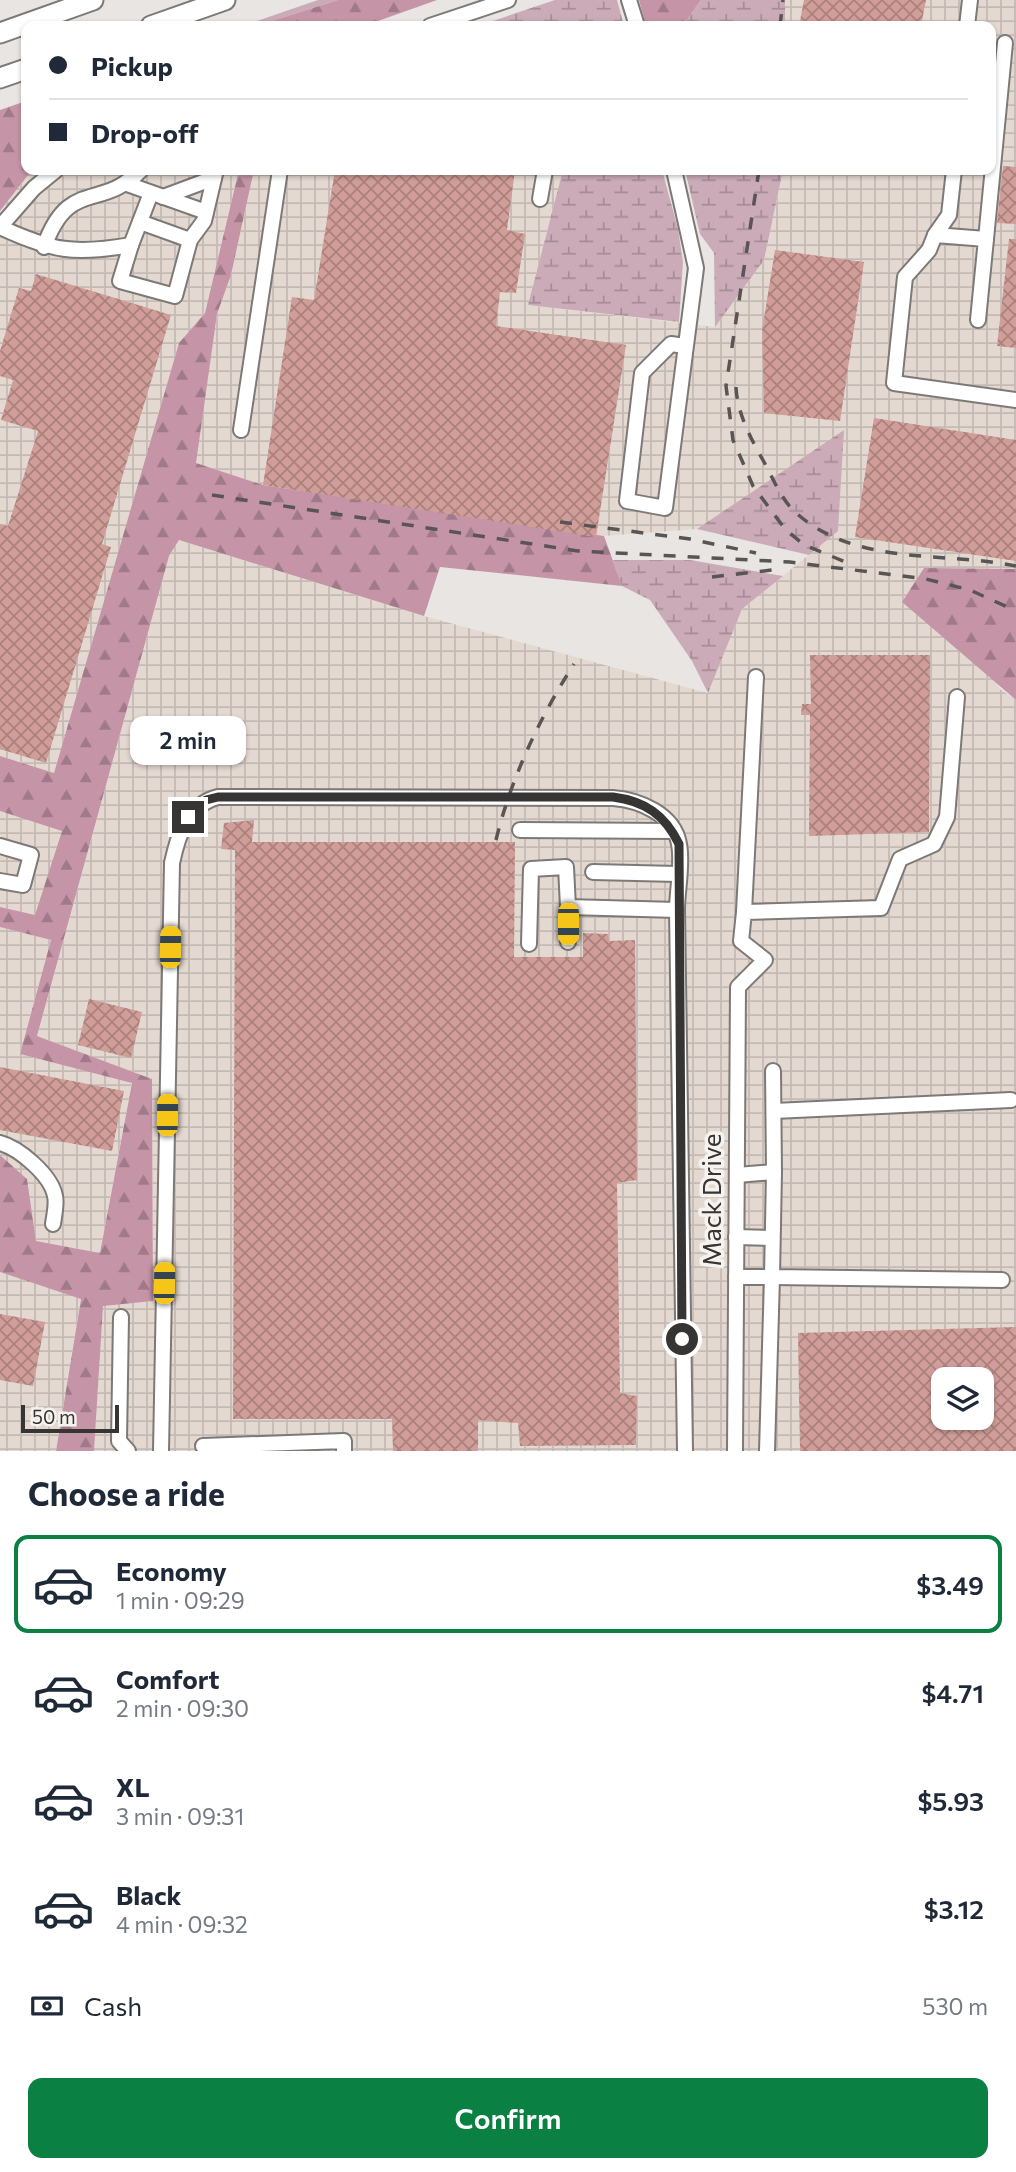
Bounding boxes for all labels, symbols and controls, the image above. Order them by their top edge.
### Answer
text: Pickup [91,50,173,81]
text: Drop-off [91,117,198,148]
callout: 2 min [130,716,246,764]
text: 2 min [160,726,216,754]
route end [172,801,204,833]
car [558,903,579,945]
car [160,926,181,968]
car [157,1094,178,1136]
street label: Mack Drive [695,1134,726,1266]
car [154,1262,175,1304]
route start [666,1323,698,1355]
map controls [931,1367,994,1430]
button: layers [931,1367,994,1430]
scale bar [21,1402,119,1434]
text: 50 m [32,1405,76,1428]
text: Choose a ride [28,1473,225,1513]
icon: car [32,1553,95,1616]
text: Economy [116,1555,227,1586]
text: $3.49 [916,1569,984,1600]
text: 1 min · 09:29 [116,1586,245,1614]
icon: car [32,1661,95,1724]
text: Comfort [116,1663,219,1694]
text: $4.71 [921,1677,984,1708]
text: 2 min · 09:30 [116,1694,249,1722]
icon: car [32,1769,95,1832]
text: XL [116,1771,150,1802]
text: $5.93 [917,1785,984,1816]
text: 3 min · 09:31 [116,1802,244,1830]
icon: car [32,1877,95,1940]
text: Black [116,1879,182,1910]
text: $3.12 [924,1893,984,1924]
text: 4 min · 09:32 [116,1910,248,1938]
icon: cash [28,1987,66,2025]
text: Cash [84,1990,142,2021]
text: 530 m [922,1992,988,2020]
button: Confirm [28,2078,988,2158]

